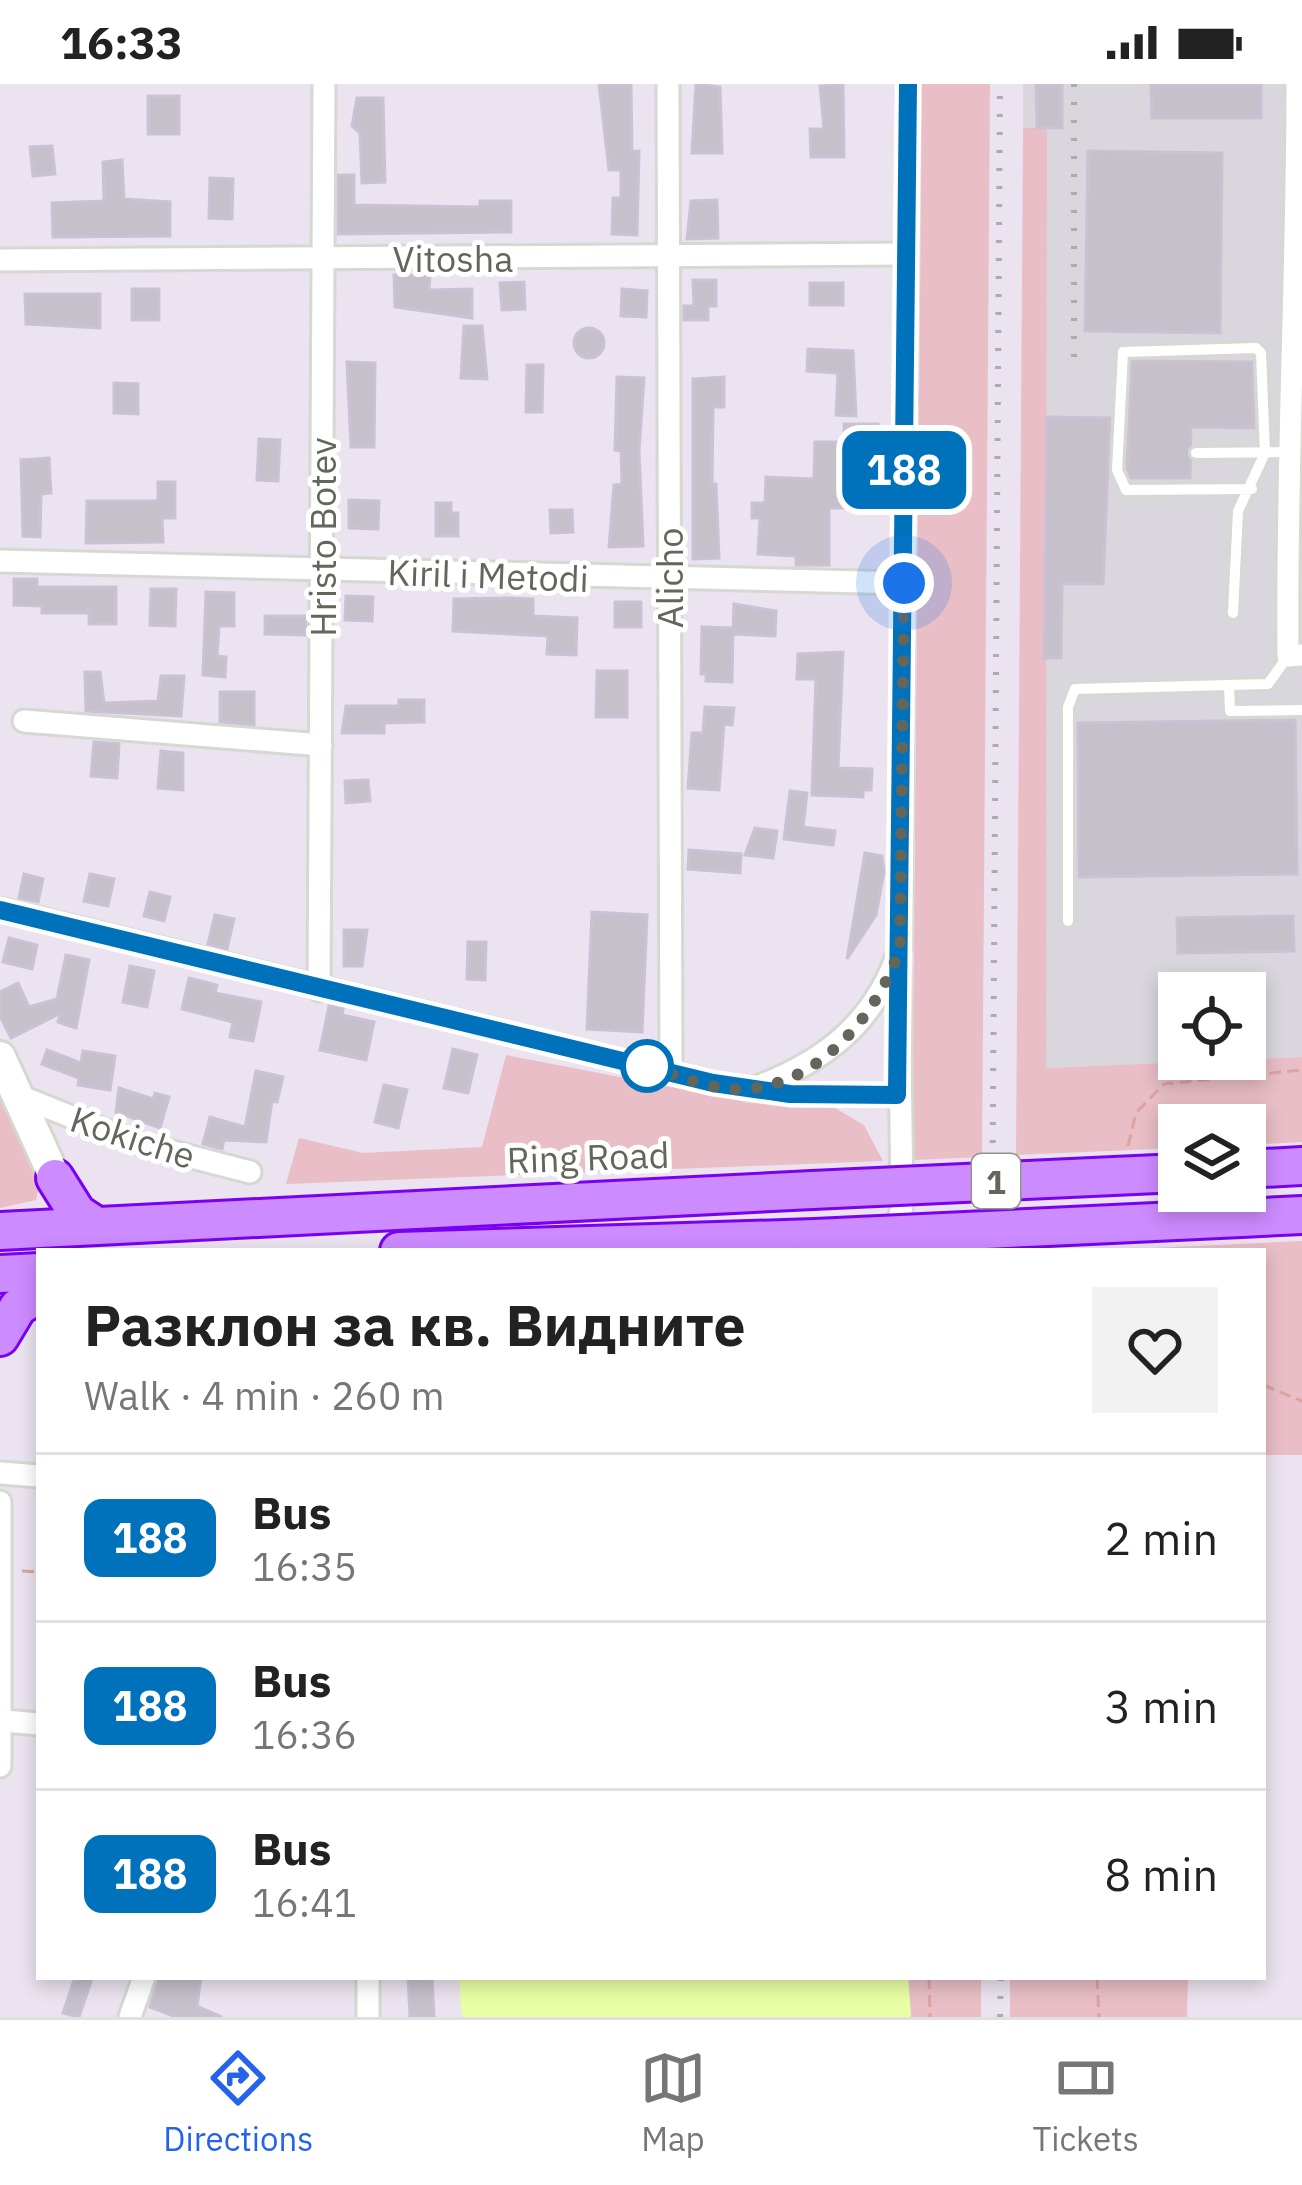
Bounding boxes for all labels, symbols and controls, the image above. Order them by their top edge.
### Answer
text: 16:33 [60,13,183,71]
street label: Vitosha [393,235,513,282]
line badge: 188 [835,431,973,509]
street label: Hristo Botev [299,437,346,637]
text: 188 [866,442,942,497]
street label: Alicho [646,528,693,628]
street label: Kiril i Metodi [387,548,589,602]
your location [874,553,934,613]
map controls [1158,972,1266,1212]
button: locate [1158,972,1266,1080]
unlabelled marker [622,1041,672,1091]
street label: Kokiche [65,1095,201,1179]
button: layers [1158,1104,1266,1212]
street label: Ring Road [506,1131,670,1183]
road number: 1 [972,1154,1020,1208]
button: heart [1092,1287,1218,1413]
text: Разклон за кв. Видните [84,1288,746,1362]
text: Walk · 4 min · 260 m [84,1370,445,1421]
text: Bus [252,1483,332,1541]
text: 2 min [1104,1509,1218,1567]
text: 188 [112,1510,188,1565]
text: 16:35 [252,1541,357,1592]
text: Bus [252,1651,332,1709]
text: 3 min [1104,1677,1218,1735]
text: 188 [112,1678,188,1733]
text: 16:36 [252,1709,357,1760]
text: Bus [252,1819,332,1877]
text: 8 min [1104,1845,1218,1903]
text: 188 [112,1846,188,1901]
text: 16:41 [252,1877,357,1928]
tab: Directions [163,2045,313,2160]
tab: Map [640,2045,706,2160]
tab: Tickets [1032,2045,1139,2160]

